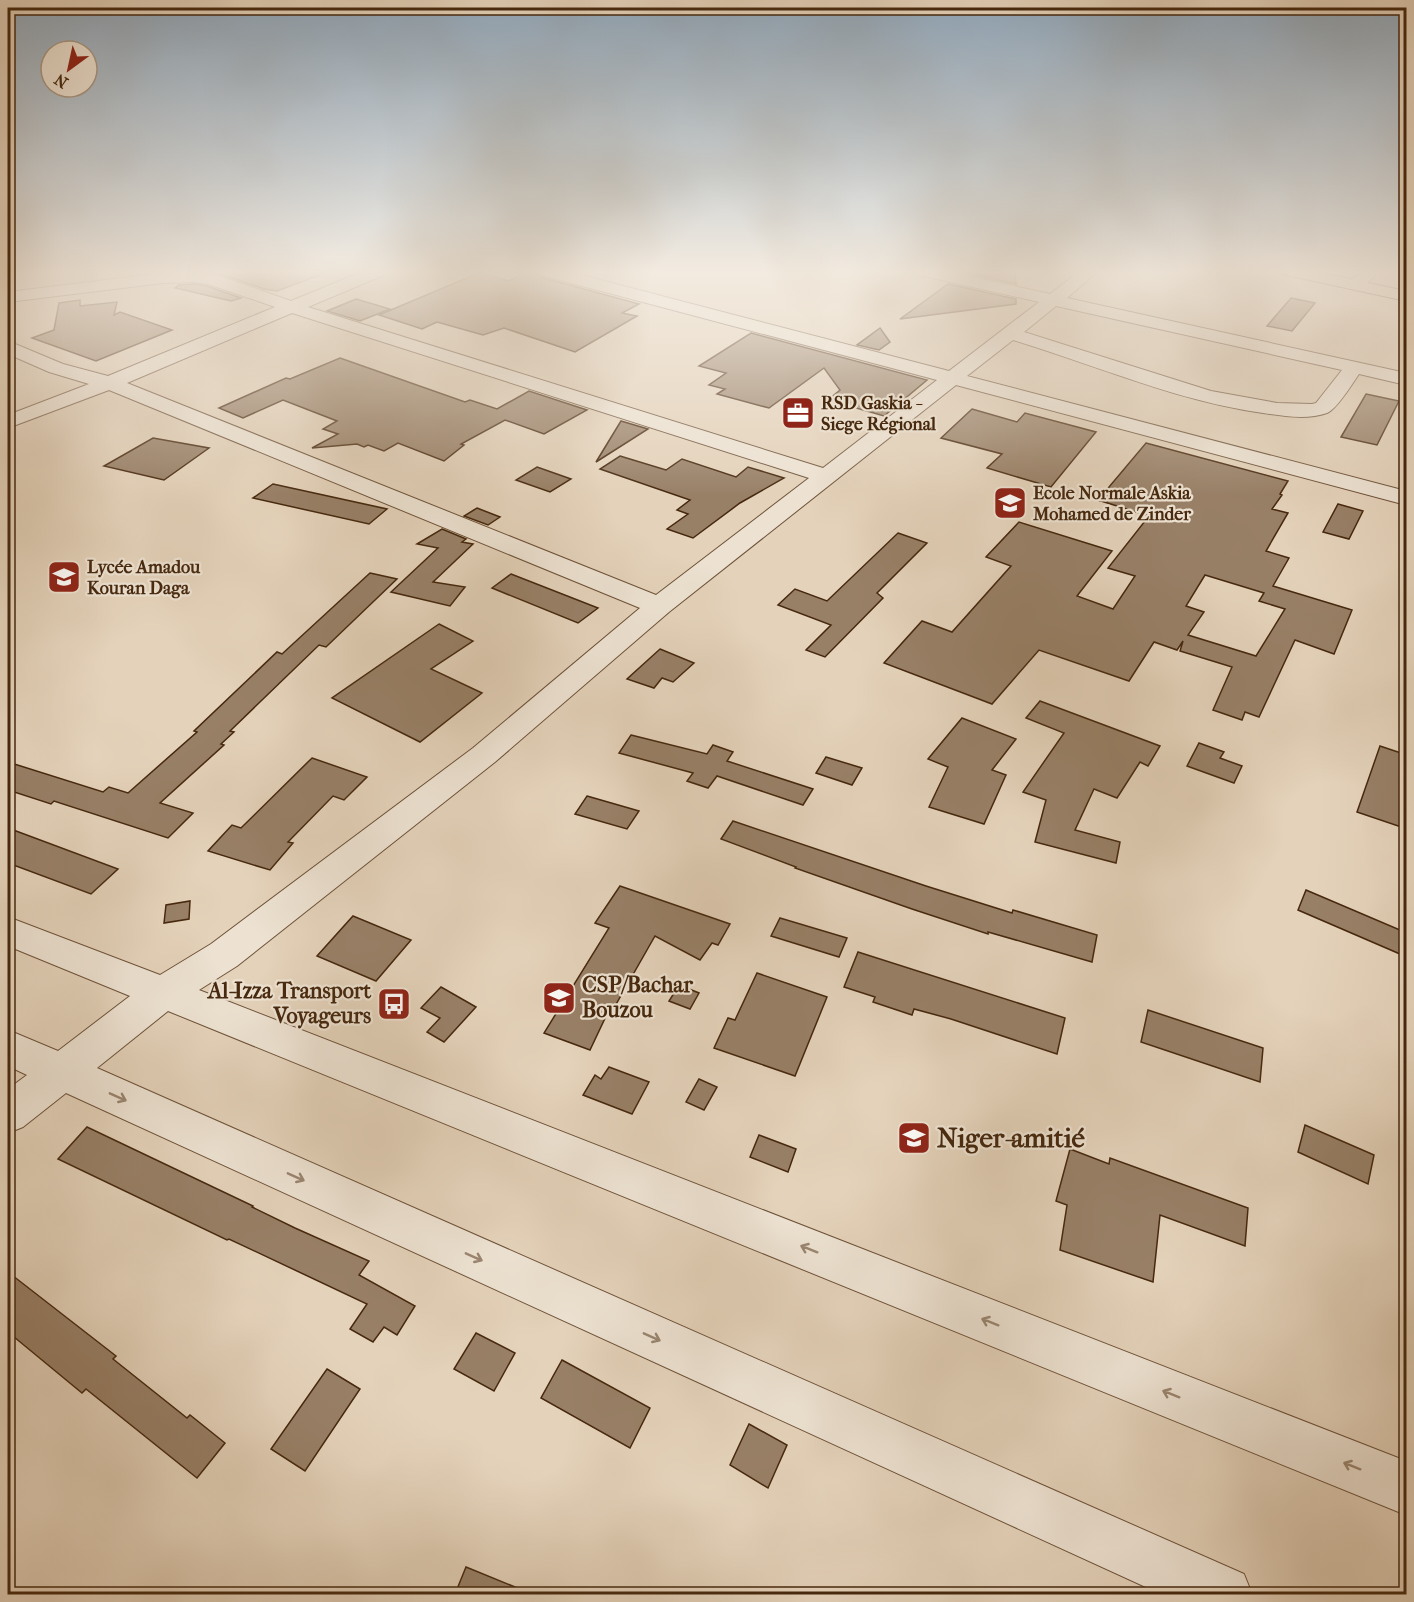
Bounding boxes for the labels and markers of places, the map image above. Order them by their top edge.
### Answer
place label: RSD Gaskia - Siege Régional [821,393,937,435]
office icon: RSD Gaskia - Siege Régional [780,395,816,431]
place label: Ecole Normale Askia Mohamed de Zinder [1032,483,1191,525]
school or university icon: Ecole Normale Askia Mohamed de Zinder [992,485,1028,521]
place label: Lycée Amadou Kouran Daga [87,557,201,599]
school or university icon: Lycée Amadou Kouran Daga [46,559,82,595]
place label: CSP/Bachar Bouzou [582,972,693,1023]
place label: Al-Izza Transport Voyageurs [206,978,372,1029]
school or university icon: CSP/Bachar Bouzou [541,980,577,1016]
bus stop icon: Al-Izza Transport Voyageurs [376,986,412,1022]
school or university icon: Niger-amitié [896,1120,932,1156]
place label: Niger-amitié [937,1122,1085,1154]

